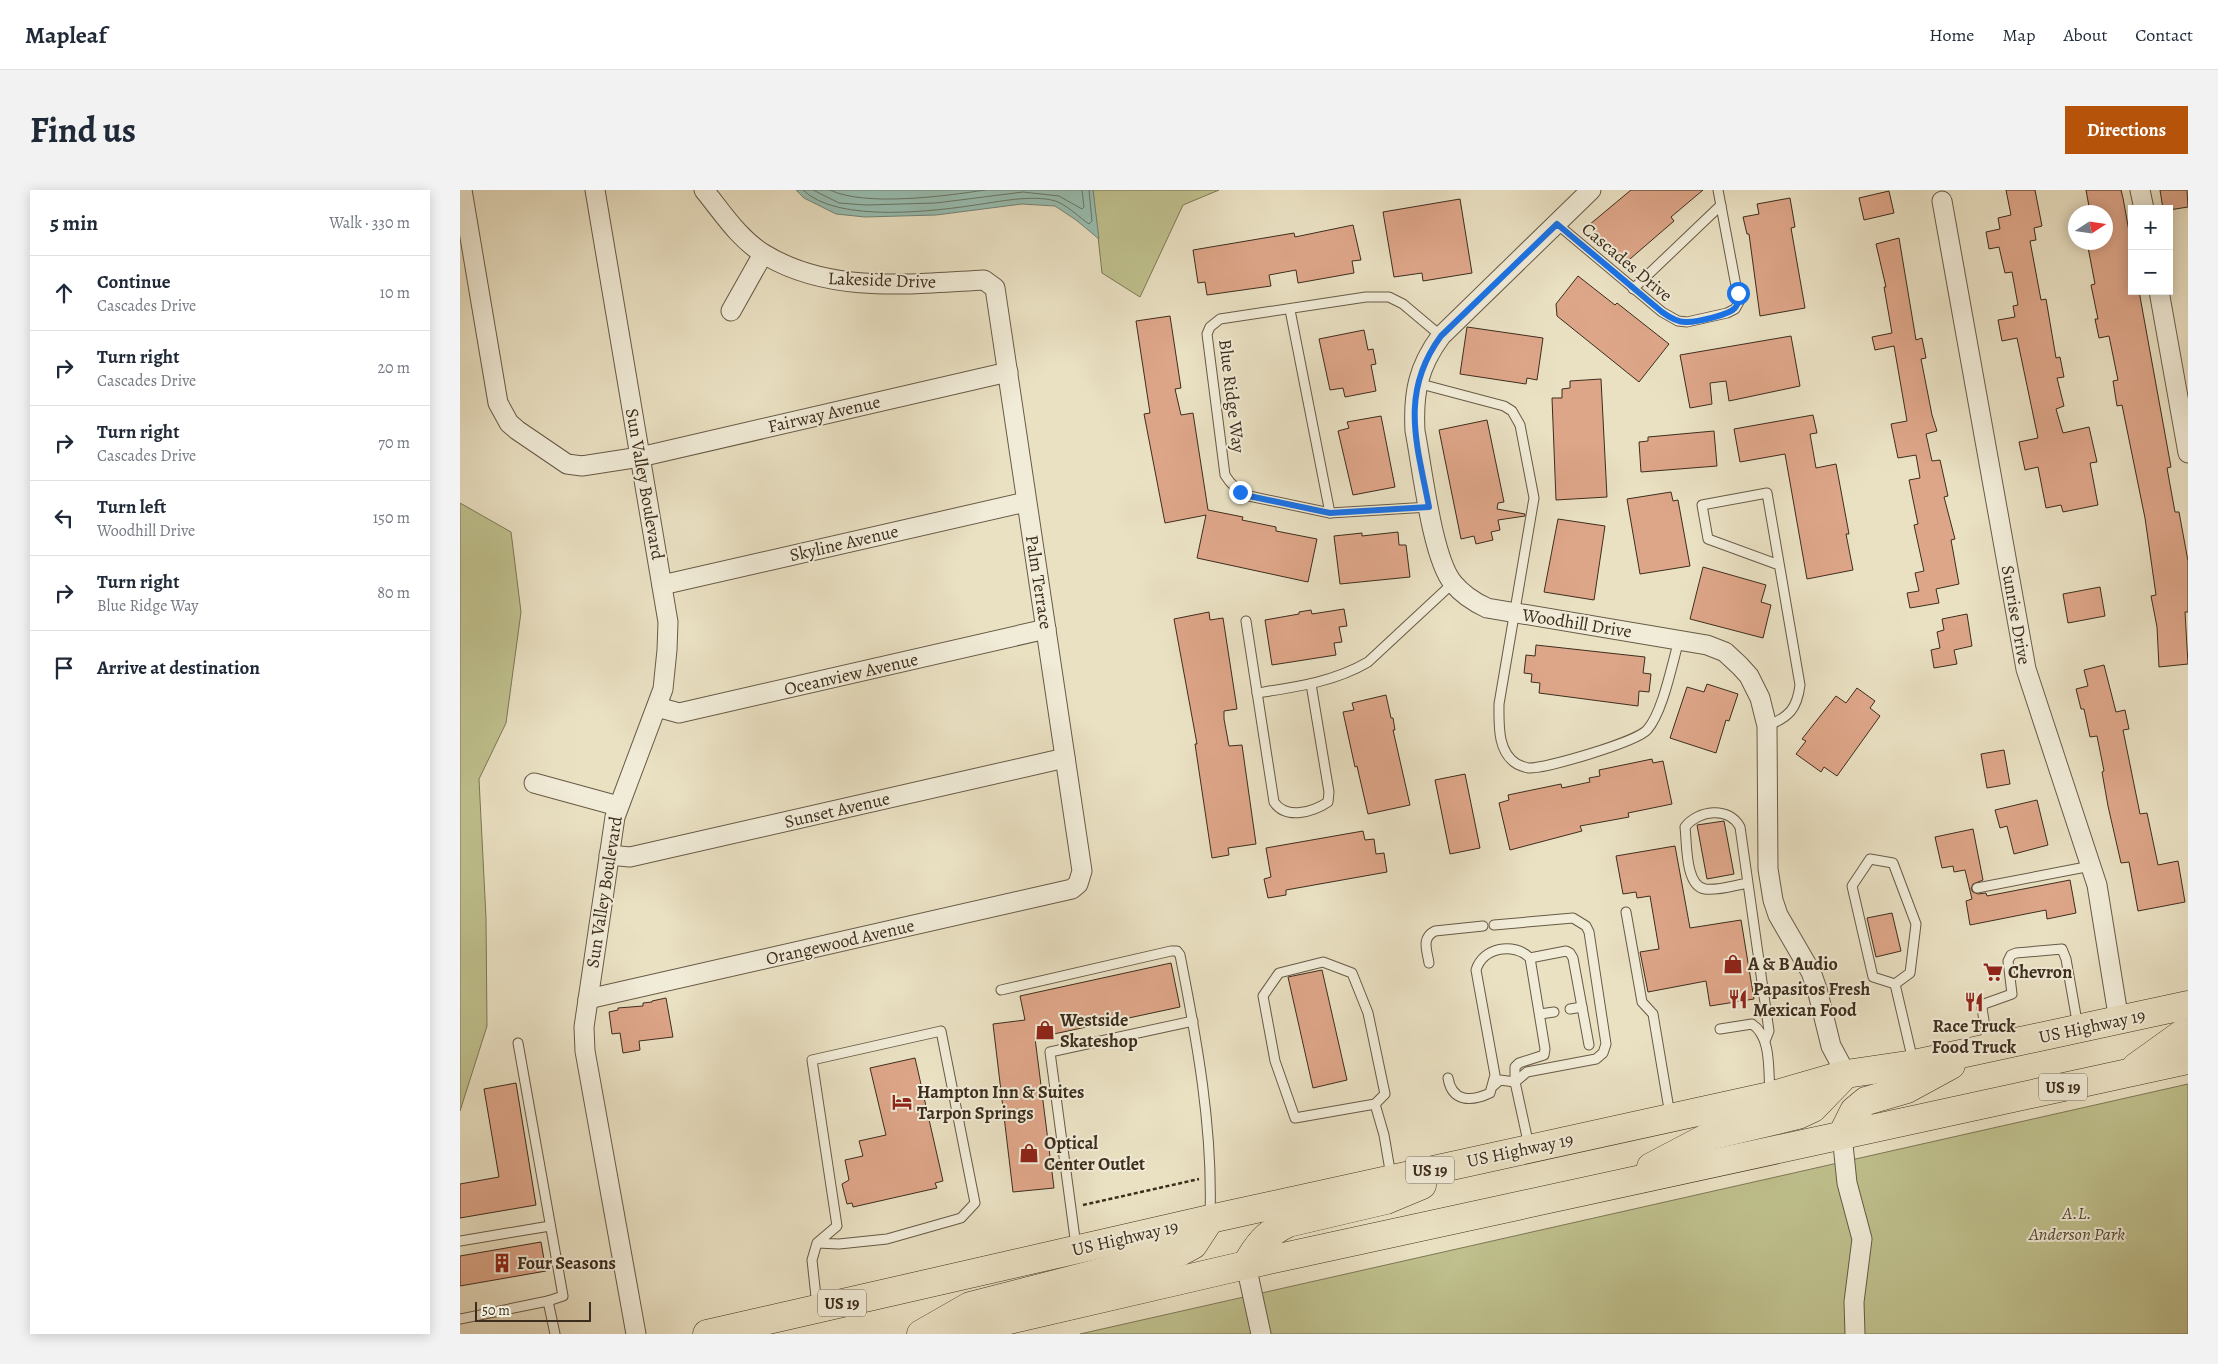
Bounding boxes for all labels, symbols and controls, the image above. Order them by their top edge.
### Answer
text: Mapleaf [25,19,107,51]
text: Home [1929,23,1974,47]
text: Map [2002,23,2035,47]
text: About [2063,23,2107,47]
text: Contact [2135,23,2193,47]
text: Find us [30,106,136,154]
button: Directions [2065,106,2188,154]
north arrow [2068,205,2113,250]
map controls [2128,205,2173,295]
button: + [2128,205,2173,250]
text: 5 min [50,209,98,237]
text: Walk · 330 m [329,212,410,234]
street label: Cascades Drive [1577,217,1677,307]
button: − [2128,250,2173,295]
street label: Lakeside Drive [828,266,936,294]
text: Continue [97,269,171,295]
icon: ahead [50,279,78,307]
text: 10 m [380,282,410,304]
route start [1727,282,1750,305]
text: Cascades Drive [97,295,196,317]
street label: Blue Ridge Way [1213,338,1251,455]
text: Turn right [97,344,179,370]
icon: right [50,354,78,382]
text: 20 m [377,357,410,379]
text: Cascades Drive [97,370,196,392]
street label: Fairway Avenue [765,389,883,439]
street label: Sun Valley Boulevard [620,406,670,562]
text: Turn right [97,419,179,445]
icon: right [50,429,78,457]
text: 70 m [378,432,410,454]
text: Cascades Drive [97,445,196,467]
route end [1229,481,1252,504]
text: Turn left [97,494,166,520]
icon: left [50,504,78,532]
text: 150 m [373,507,410,529]
street label: Skyline Avenue [787,519,901,567]
text: Woodhill Drive [97,520,195,542]
street label: Palm Terrace [1020,533,1058,631]
street label: Sunrise Drive [1995,563,2037,667]
text: Turn right [97,569,179,595]
icon: right [50,579,78,607]
text: 80 m [377,582,410,604]
text: Blue Ridge Way [97,595,198,617]
street label: Woodhill Drive [1520,602,1633,643]
street label: Oceanview Avenue [782,647,920,701]
icon: arrive [50,654,78,682]
text: Arrive at destination [97,655,260,681]
street label: Sunset Avenue [782,786,892,834]
street label: Sun Valley Boulevard [580,814,628,970]
street label: Orangewood Avenue [763,913,917,971]
place label: A & B Audio [1747,952,1838,976]
shop icon: A & B Audio [1722,953,1744,975]
place label: Chevron [2008,960,2072,984]
supermarket icon: Chevron [1982,961,2004,983]
place label: Papasitos Fresh Mexican Food [1753,977,1870,1022]
restaurant icon: Papasitos Fresh Mexican Food [1727,988,1749,1010]
restaurant icon: Race Truck Food Truck [1963,991,1985,1013]
street label: US Highway 19 [2036,1003,2148,1049]
place label: Westside Skateshop [1059,1008,1138,1053]
place label: Race Truck Food Truck [1932,1014,2017,1059]
shop icon: Westside Skateshop [1034,1019,1056,1041]
road number: US 19 [2039,1074,2087,1100]
place label: Hampton Inn & Suites Tarpon Springs [917,1080,1084,1125]
hotel icon: Hampton Inn & Suites Tarpon Springs [891,1091,913,1113]
street label: US Highway 19 [1464,1127,1576,1173]
place label: Optical Center Outlet [1044,1131,1145,1176]
shop icon: Optical Center Outlet [1018,1142,1040,1164]
road number: US 19 [1406,1156,1454,1184]
park label: A.L. Anderson Park [2028,1201,2125,1246]
street label: US Highway 19 [1069,1214,1181,1262]
place label: Four Seasons [517,1251,616,1275]
building icon: Four Seasons [491,1252,513,1274]
road number: US 19 [818,1290,866,1316]
scale bar [475,1299,591,1322]
text: 50 m [482,1301,510,1320]

